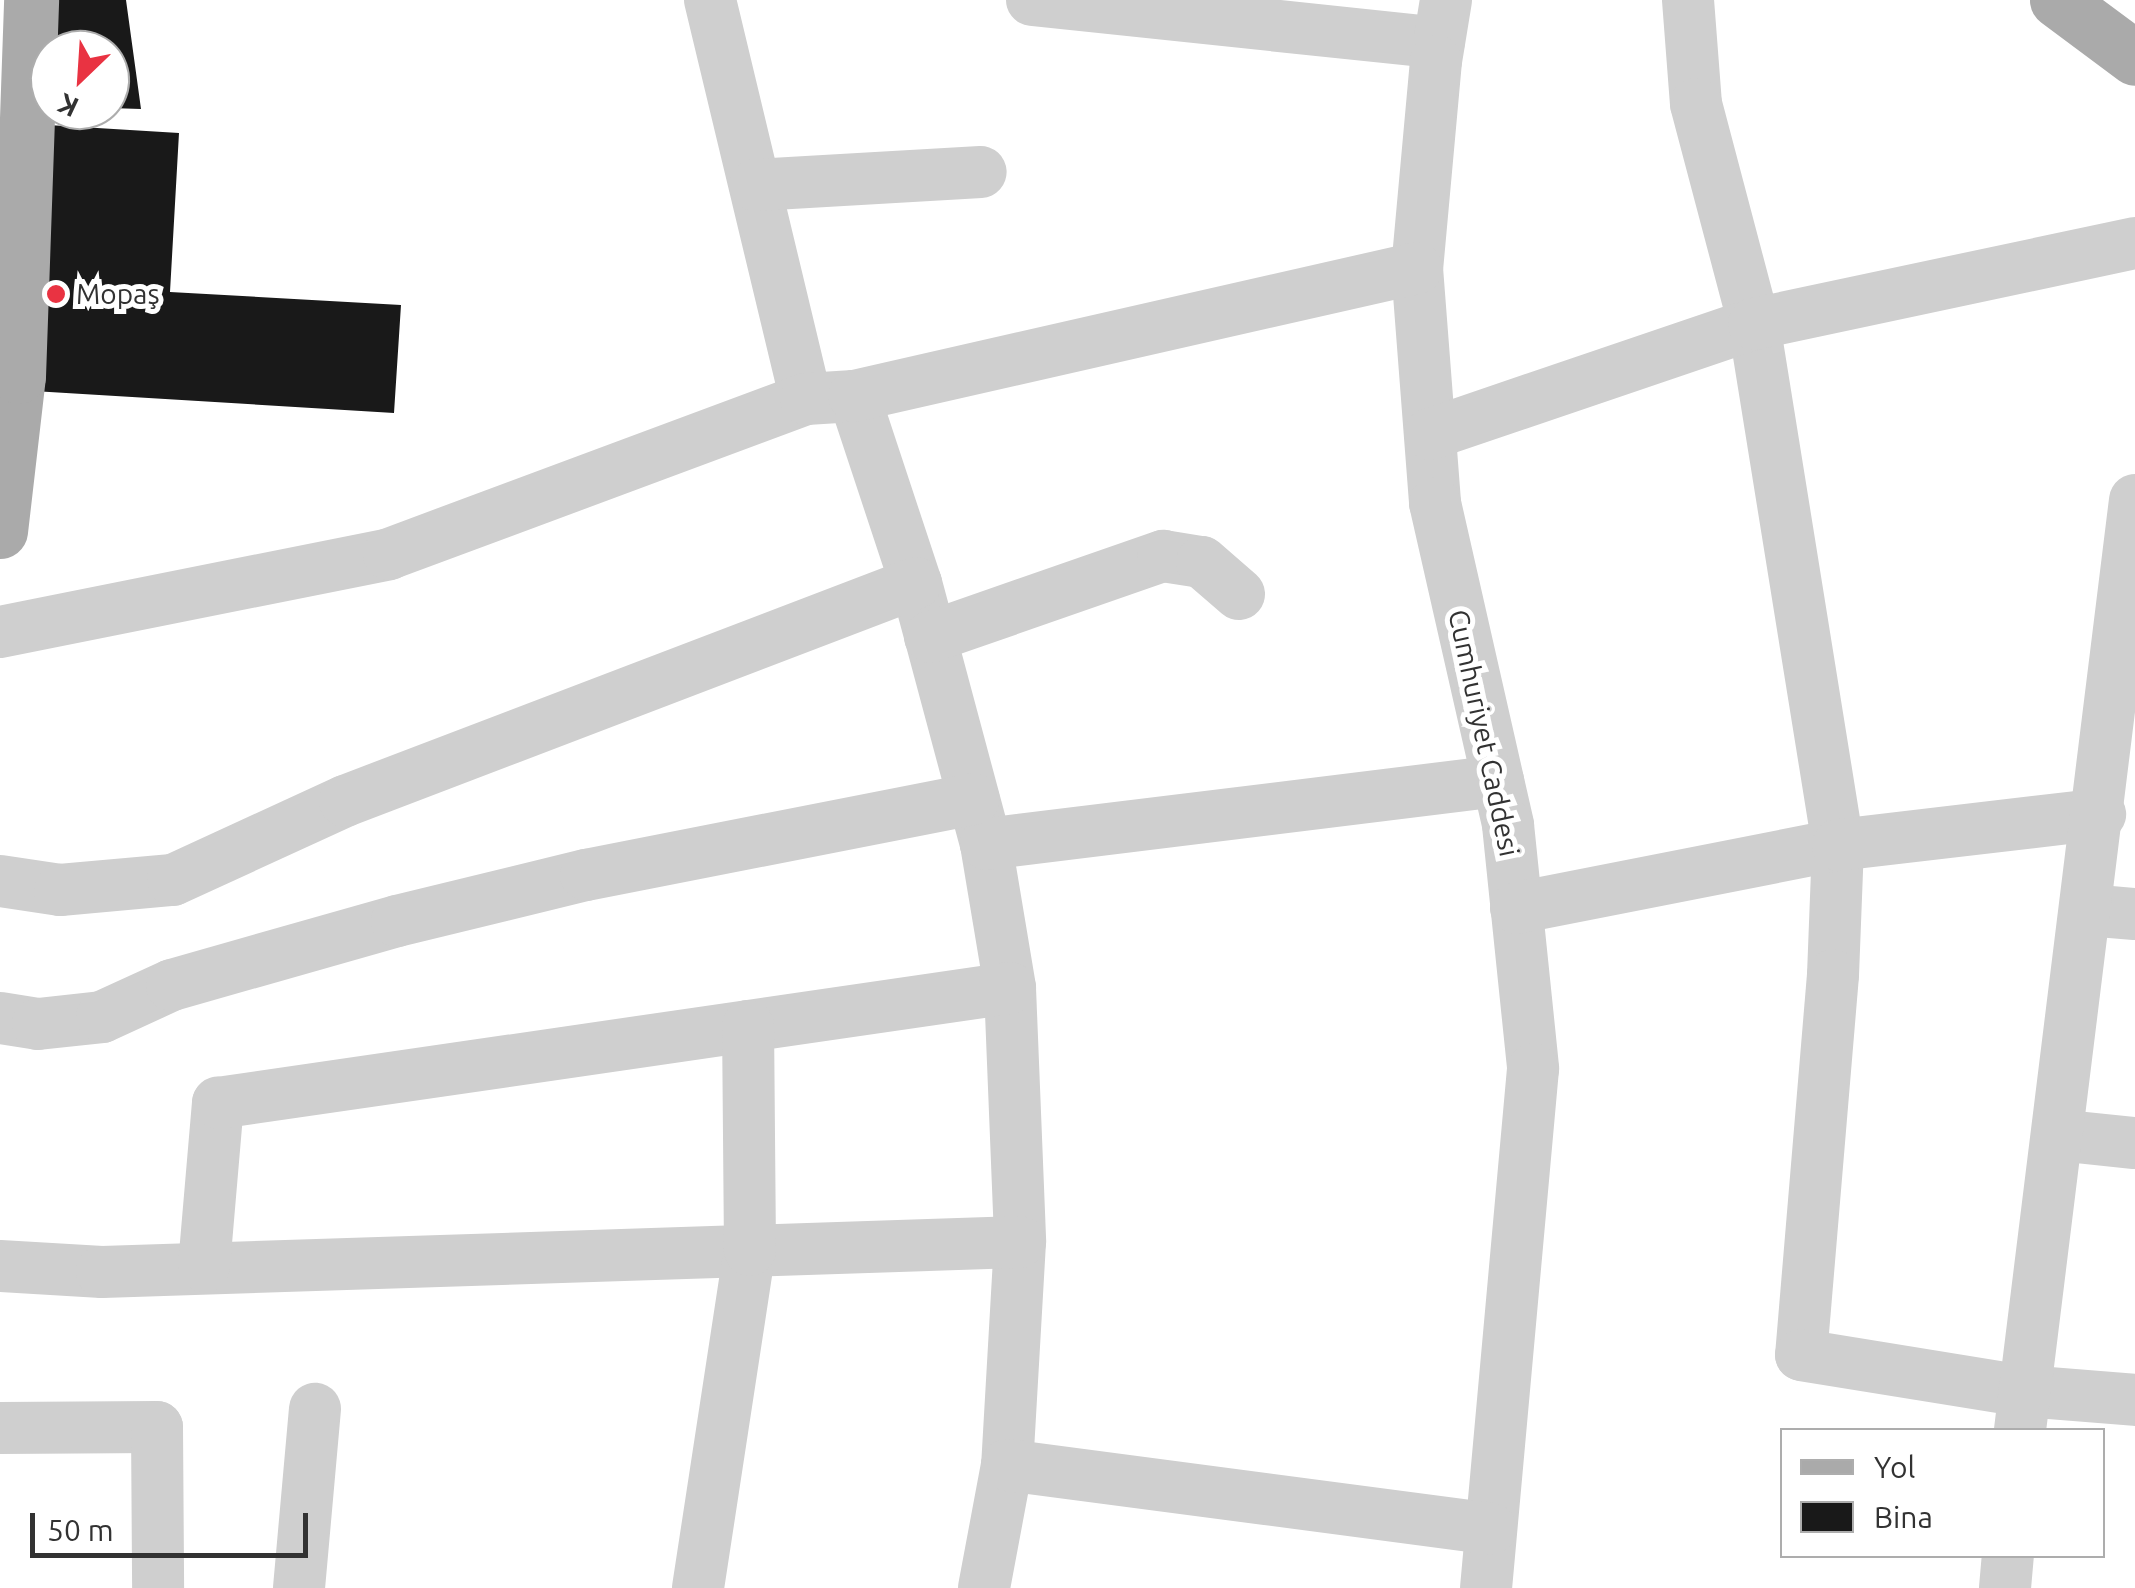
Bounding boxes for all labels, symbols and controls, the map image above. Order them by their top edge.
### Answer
north arrow [30,30,130,130]
text: K [53,88,83,124]
place label: Mopaş [76,277,160,311]
marker: Mopaş [45,283,67,305]
street label: Cumhuriyet Caddesi [1441,607,1527,859]
legend [1780,1428,2105,1558]
text: Yol [1874,1450,1915,1484]
scale bar [35,1493,312,1555]
text: Bina [1874,1500,1933,1534]
text: 50 m [47,1513,114,1547]

